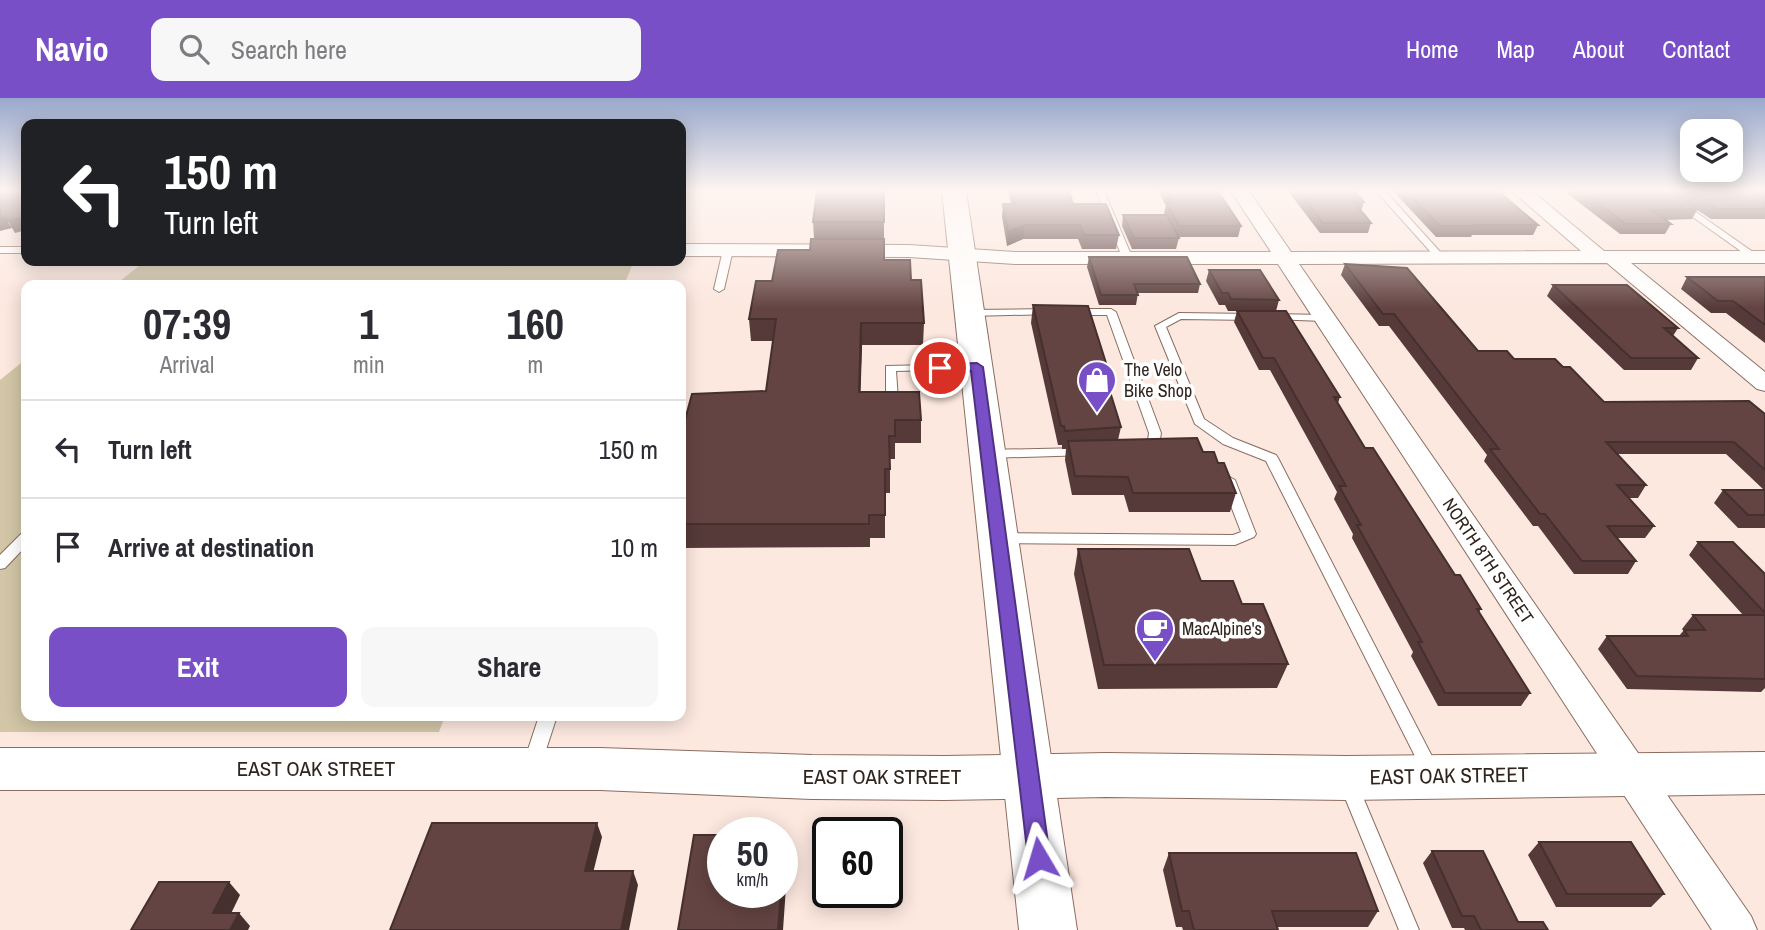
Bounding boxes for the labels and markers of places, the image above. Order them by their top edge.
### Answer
pin [910,338,970,398]
place label: The Velo Bike Shop [1124,357,1192,403]
shop icon: The Velo Bike Shop [1076,359,1118,414]
cafe icon: MacAlpine's [1134,608,1176,663]
place label: MacAlpine's [1182,616,1262,641]

